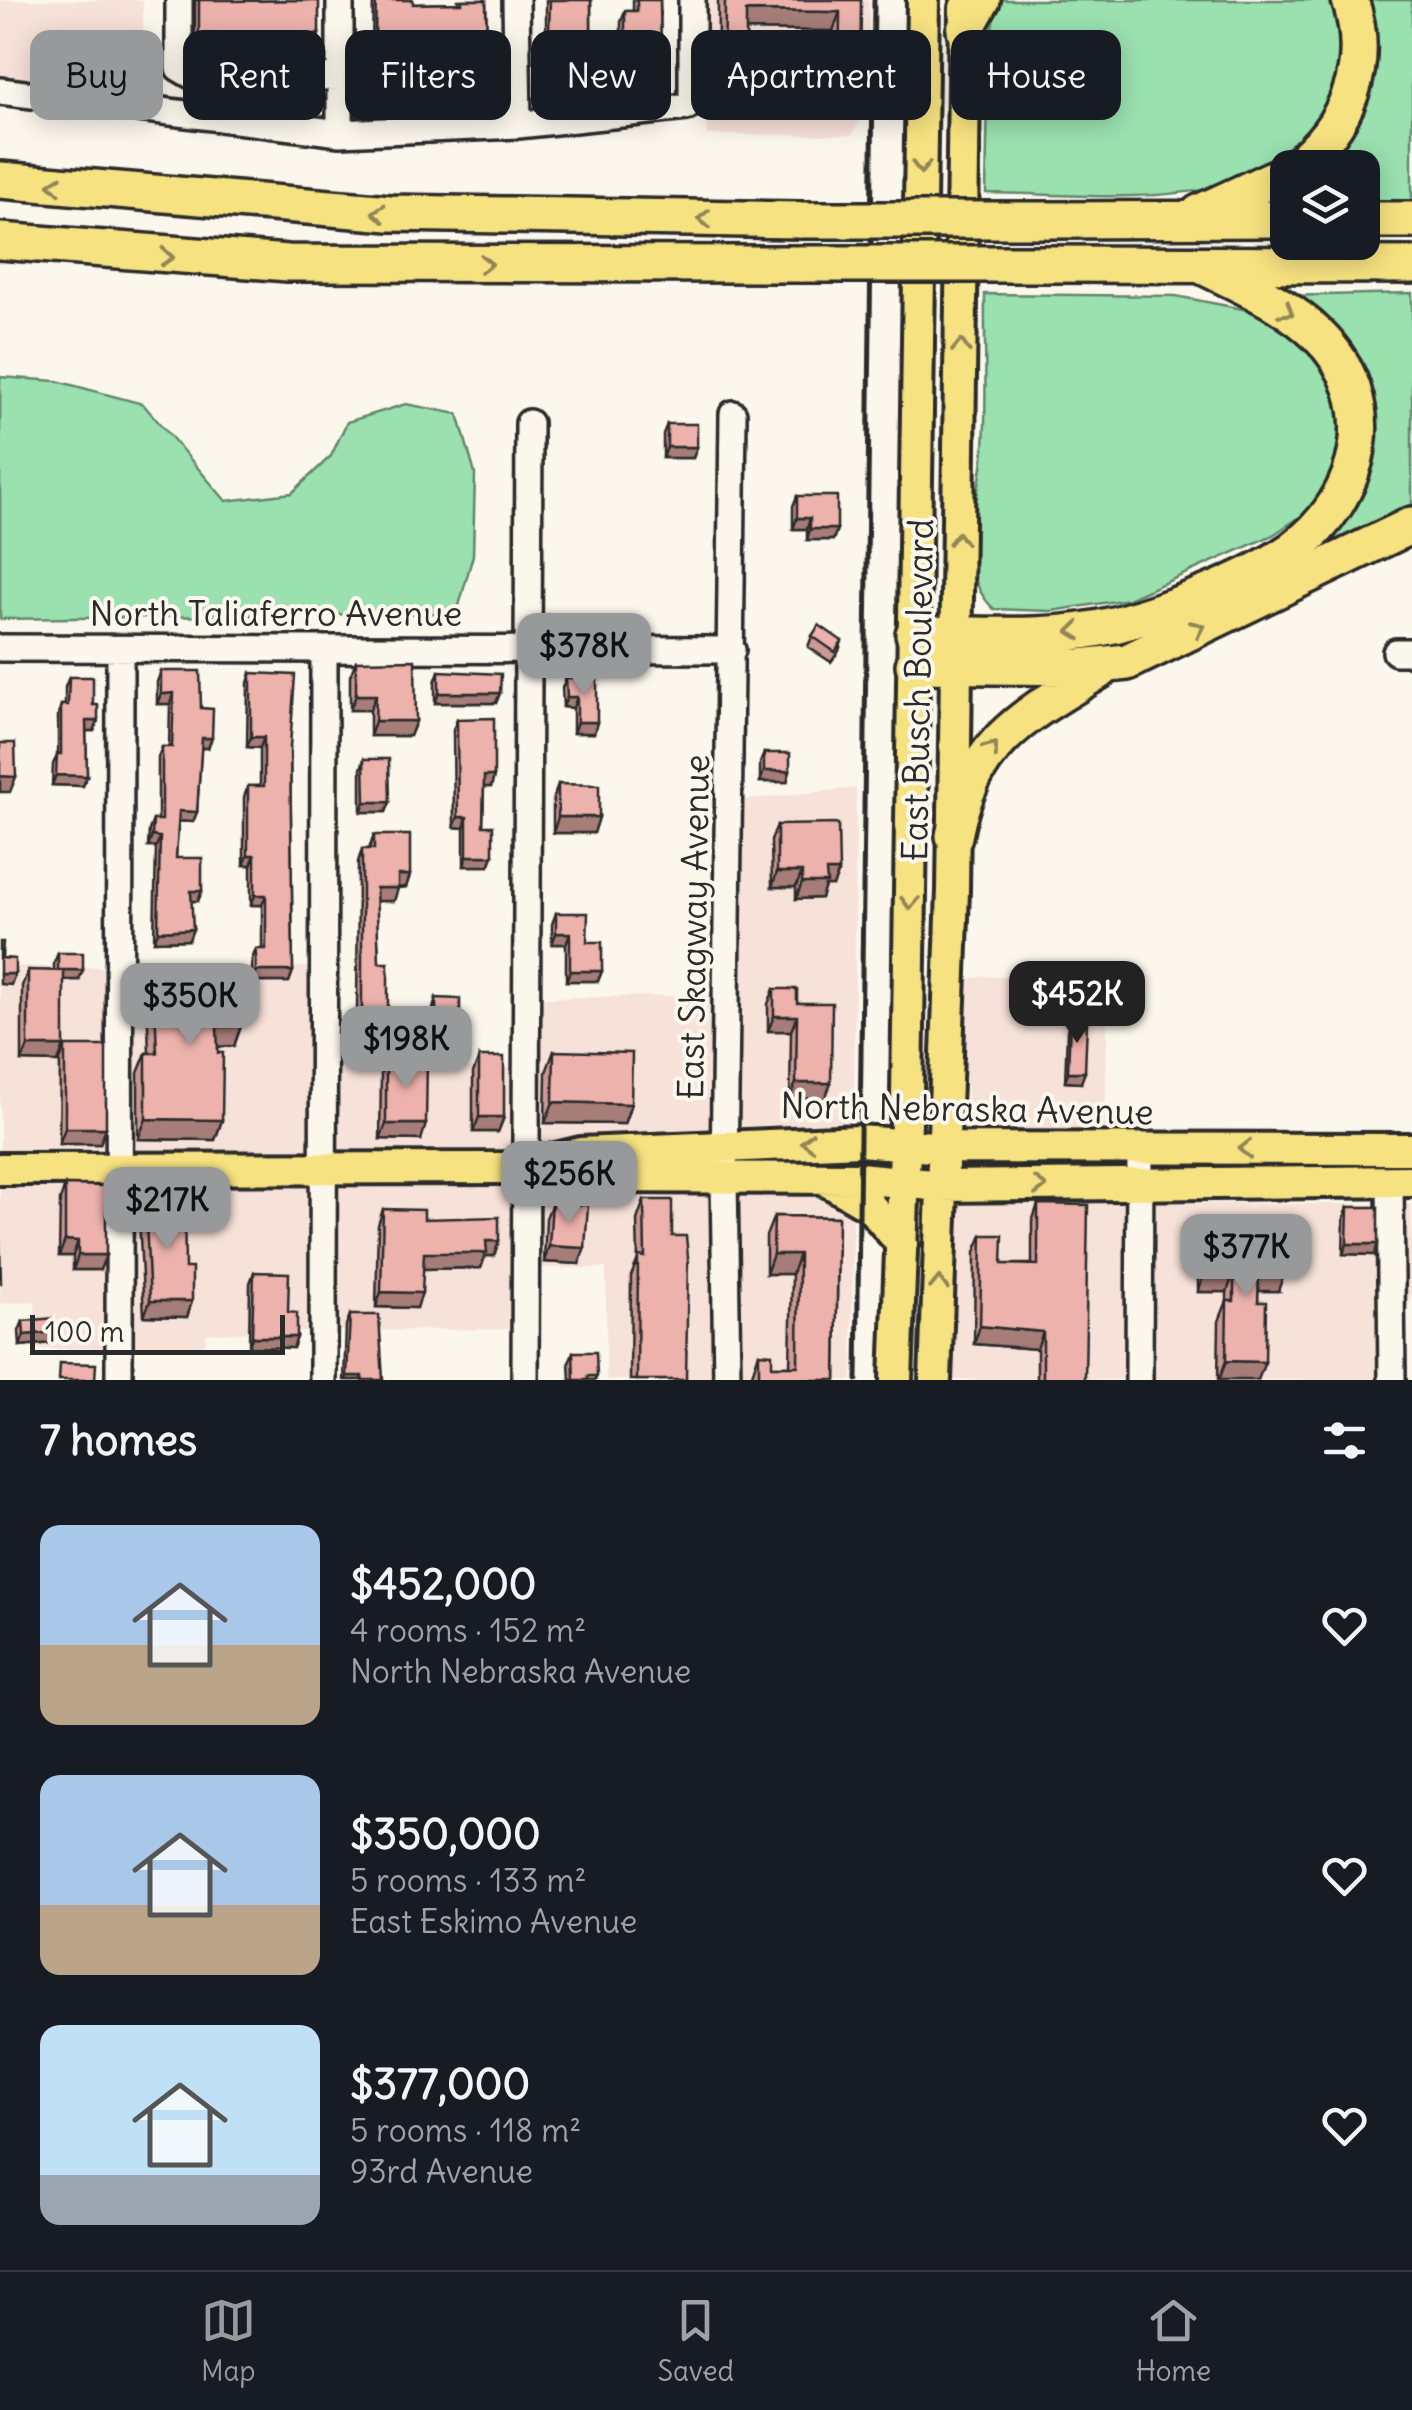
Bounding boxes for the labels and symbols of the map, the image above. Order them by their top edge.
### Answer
one-way arrow [910,160,931,176]
one-way arrow [47,175,63,196]
one-way arrow [370,202,386,223]
one-way arrow [695,208,710,230]
one-way arrow [159,245,175,267]
one-way arrow [480,253,495,275]
one-way arrow [1276,299,1294,318]
one-way arrow [950,337,971,353]
street label: East Busch Boulevard [892,518,942,862]
one-way arrow [947,530,968,546]
street label: North Taliaferro Avenue [90,591,462,635]
pin: $378K [514,613,654,698]
one-way arrow [1065,620,1081,642]
one-way arrow [1188,621,1206,641]
one-way arrow [981,741,998,759]
street label: East Skagway Avenue [668,754,718,1100]
one-way arrow [899,896,921,911]
pin: $452K [1007,961,1147,1046]
pin: $350K [120,963,260,1048]
pin: $198K [336,1006,476,1091]
street label: North Nebraska Avenue [780,1083,1154,1133]
one-way arrow [800,1132,816,1153]
one-way arrow [1236,1138,1252,1160]
pin: $256K [499,1141,639,1226]
pin: $217K [97,1167,237,1252]
one-way arrow [1032,1175,1048,1197]
pin: $377K [1176,1214,1316,1299]
one-way arrow [928,1274,949,1290]
scale bar [30,1310,285,1354]

